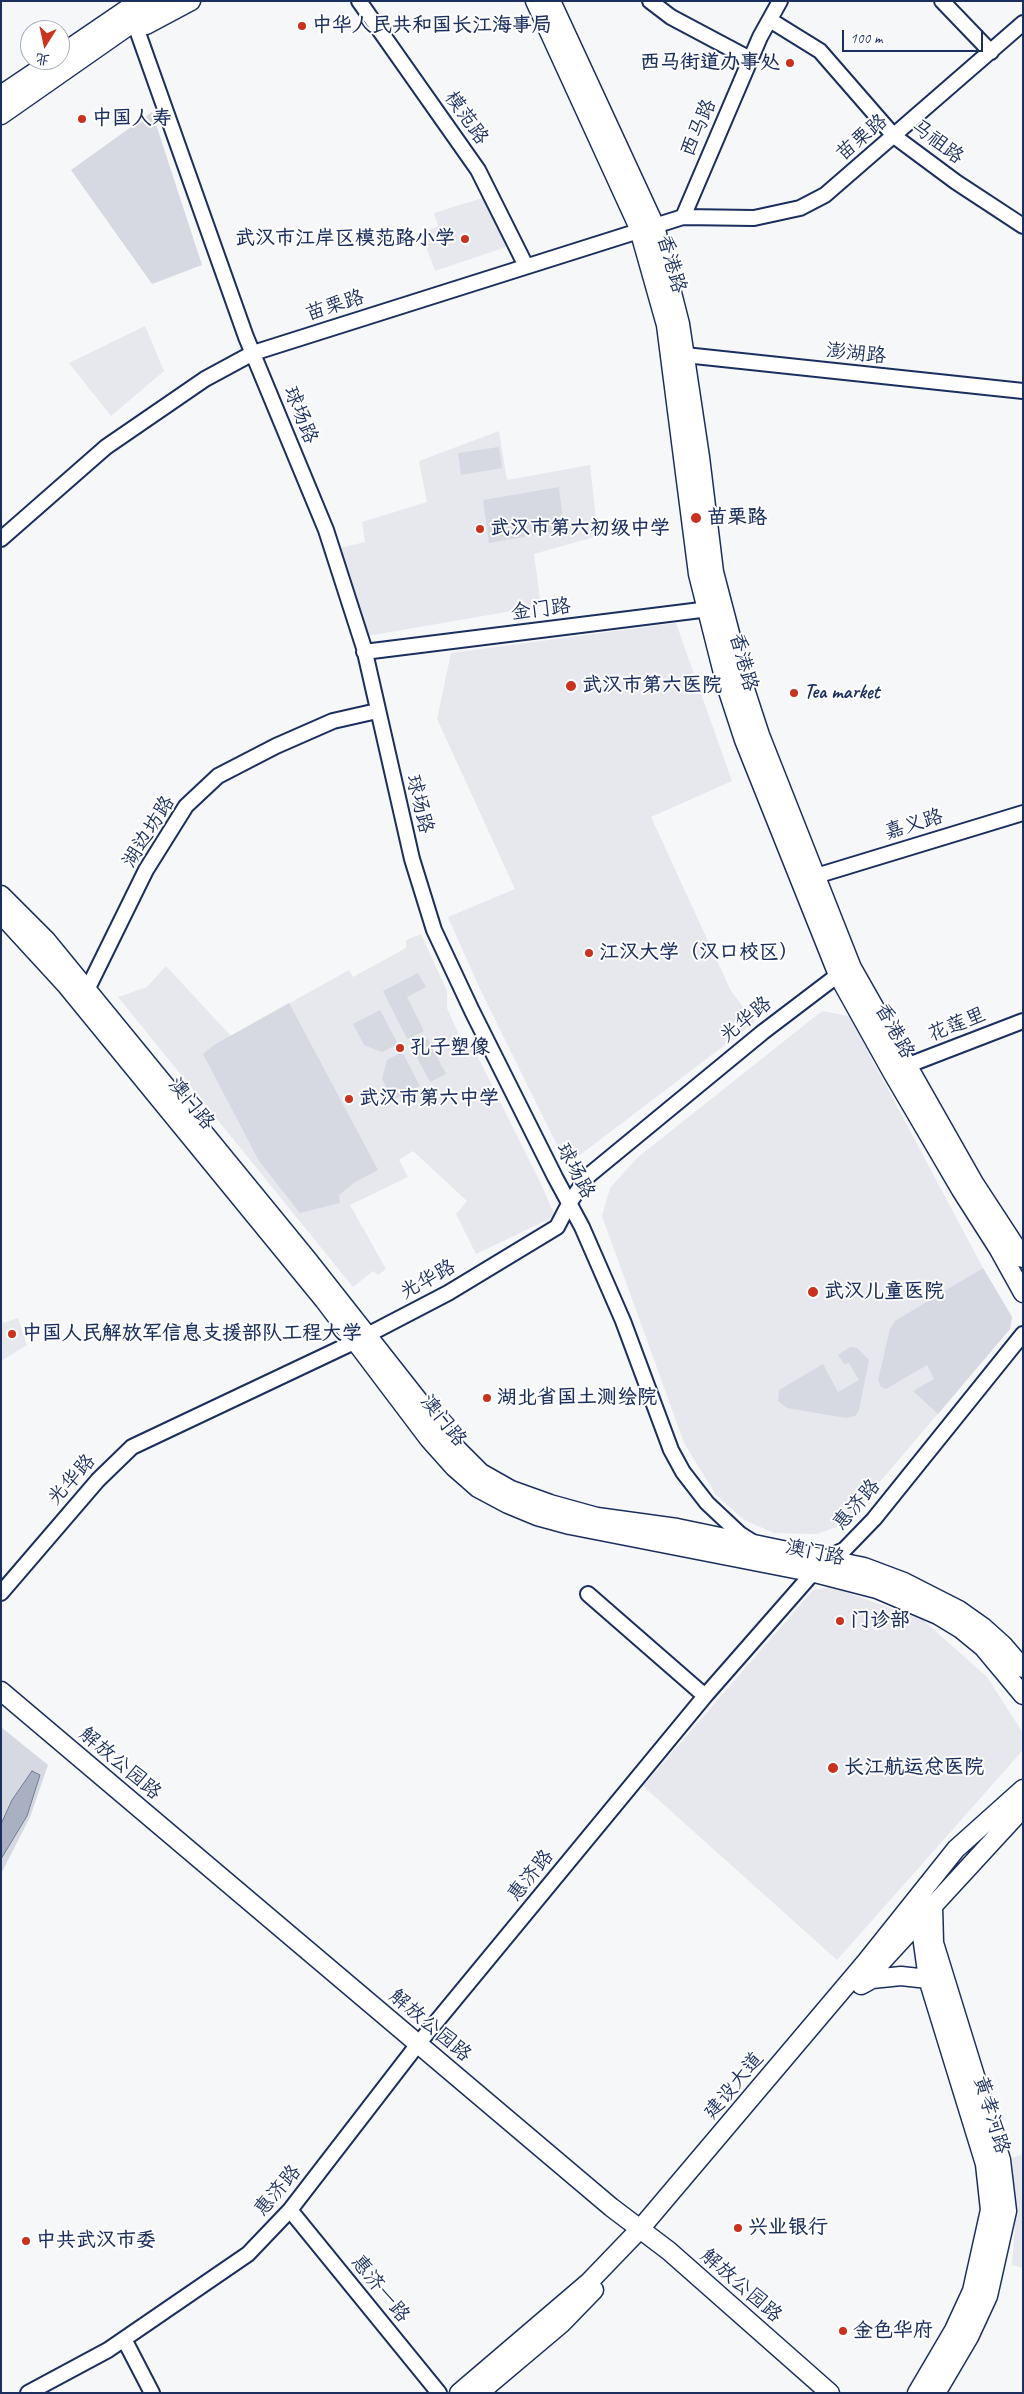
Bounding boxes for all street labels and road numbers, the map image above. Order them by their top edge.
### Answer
street label: 模范路 [439,87,493,149]
street label: 西马路 [676,96,722,160]
street label: 苗栗路 [831,110,893,166]
street label: 马祖路 [906,114,968,170]
street label: 香港路 [651,232,691,296]
street label: 苗栗路 [303,285,367,327]
street label: 澎湖路 [825,339,887,369]
street label: 球场路 [278,383,322,447]
street label: 金门路 [510,594,572,626]
street label: 香港路 [724,630,762,694]
street label: 球场路 [400,772,438,836]
street label: 湖边坊路 [118,792,180,872]
street label: 嘉义路 [882,805,946,845]
street label: 光华路 [715,992,777,1048]
street label: 香港路 [869,999,919,1063]
street label: 花莲里 [925,1003,989,1047]
street label: 澳门路 [163,1073,219,1135]
street label: 球场路 [550,1139,600,1203]
street label: 光华路 [396,1255,460,1305]
street label: 澳门路 [415,1390,471,1452]
street label: 光华路 [43,1450,101,1510]
street label: 惠济路 [828,1474,886,1536]
street label: 澳门路 [783,1535,847,1571]
street label: 解放公园路 [74,1723,166,1805]
street label: 惠济路 [503,1845,559,1907]
street label: 解放公园路 [384,1985,476,2067]
street label: 建设大道 [699,2048,769,2124]
street label: 黄孝河路 [968,2073,1014,2157]
street label: 惠济路 [250,2160,306,2222]
street label: 解放公园路 [695,2244,787,2328]
street label: 惠济一路 [346,2250,414,2328]

